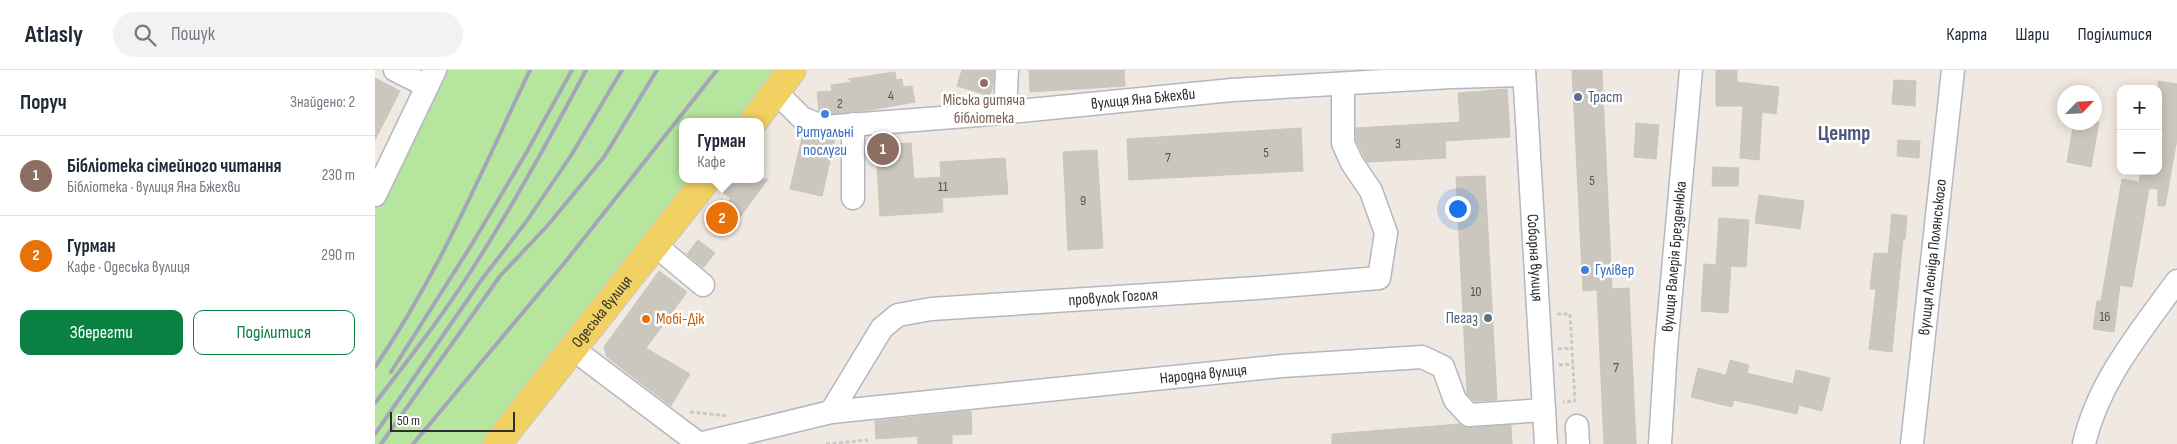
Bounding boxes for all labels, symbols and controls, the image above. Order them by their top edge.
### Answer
search box [113,12,463,57]
text: Atlasly [25,20,83,49]
icon: search [131,21,159,49]
text: Пошук [171,23,215,46]
text: Карта [1946,24,1987,45]
text: Шари [2015,24,2049,45]
text: Поділитися [2077,24,2152,45]
marker: Міська дитяча бібліотека [978,77,990,89]
street label: вулиця Яна Бжехви [1090,84,1196,113]
north arrow [2057,85,2102,130]
map controls [2117,85,2162,175]
button: + [2117,85,2162,130]
house number: 4 [888,87,894,104]
place label: Траст [1588,88,1623,107]
text: Поруч [20,90,67,115]
place label: Міська дитяча бібліотека [943,91,1025,128]
marker: Траст [1572,91,1584,103]
text: Знайдено: 2 [290,93,355,112]
house number: 2 [837,95,843,112]
marker: Ритуальні послуги [819,108,831,120]
popup [679,118,764,183]
district label: Центр [1818,121,1870,146]
place label: Ритуальні послуги [796,123,854,160]
text: Гурман [697,130,746,153]
pin: 1 [867,130,899,168]
button: − [2117,130,2162,175]
house number: 3 [1395,135,1401,152]
house number: 5 [1263,144,1269,161]
house number: 7 [1165,149,1171,166]
text: Кафе [697,153,726,172]
text: Бібліотека сімейного читання [67,155,282,178]
text: 1 [33,166,39,185]
text: 230 m [322,166,355,185]
house number: 5 [1589,172,1595,189]
text: Бібліотека · вулиця Яна Бжехви [67,178,240,197]
house number: 11 [938,178,948,195]
street label: вулиця Леоніда Полянського [1914,178,1950,336]
street label: вулиця Валерія Брезденюка [1658,180,1690,333]
house number: 9 [1080,192,1086,209]
your location [1445,196,1471,222]
pin: 2 [706,199,738,237]
street label: Соборна вулиця [1523,213,1547,302]
text: Гурман [67,235,116,258]
text: 2 [32,246,40,265]
text: 290 m [321,246,355,265]
text: Кафе · Одеська вулиця [67,258,190,277]
place label: Гулівер [1595,261,1634,280]
marker: Гулівер [1579,264,1591,276]
street label: Одеська вулиця [568,272,636,351]
house number: 10 [1470,283,1482,300]
street label: провулок Гоголя [1068,285,1159,310]
house number: 16 [2099,308,2111,325]
place label: Пегаз [1446,309,1478,328]
button: Зберегти [20,310,183,355]
button: Поділитися [193,310,355,355]
place label: Мобі-Дік [656,310,705,329]
marker: Пегаз [1482,312,1494,324]
marker: Мобі-Дік [640,313,652,325]
house number: 7 [1613,359,1619,376]
street label: Народна вулиця [1159,360,1248,388]
scale bar [390,409,515,432]
text: 50 m [397,412,420,429]

